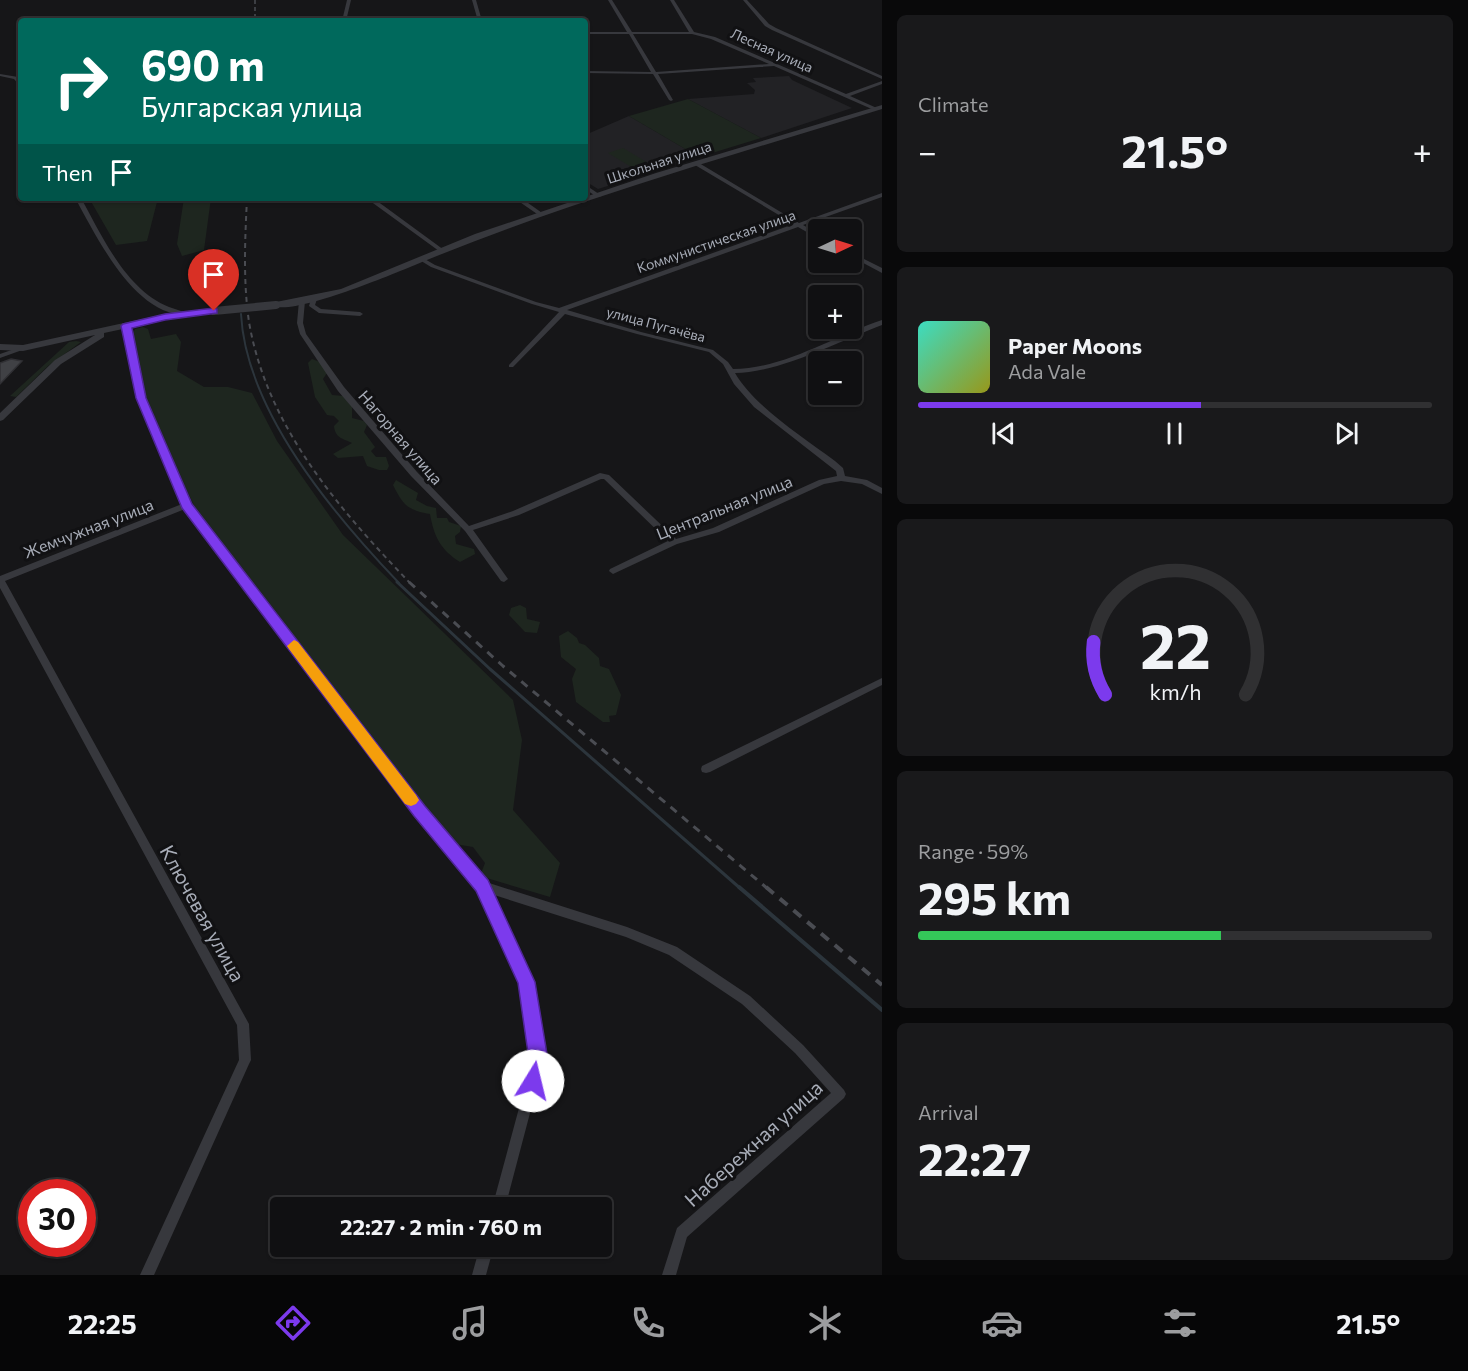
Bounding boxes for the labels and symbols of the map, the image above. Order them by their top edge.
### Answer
street label: Лесная улица [728,24,816,76]
street label: Школьная улица [605,137,713,187]
street label: Коммунистическая улица [634,206,798,276]
north arrow [808,219,862,273]
pin [188,249,239,311]
street label: улица Пугачёва [605,303,707,345]
street label: Нагорная улица [355,386,447,488]
street label: Центральная улица [653,471,795,543]
street label: Жемчужная улица [20,494,156,562]
street label: Ключевая улица [156,840,250,986]
position arrow [501,1049,565,1113]
street label: Набережная улица [679,1075,827,1211]
speed limit sign: 30 [18,1179,96,1257]

